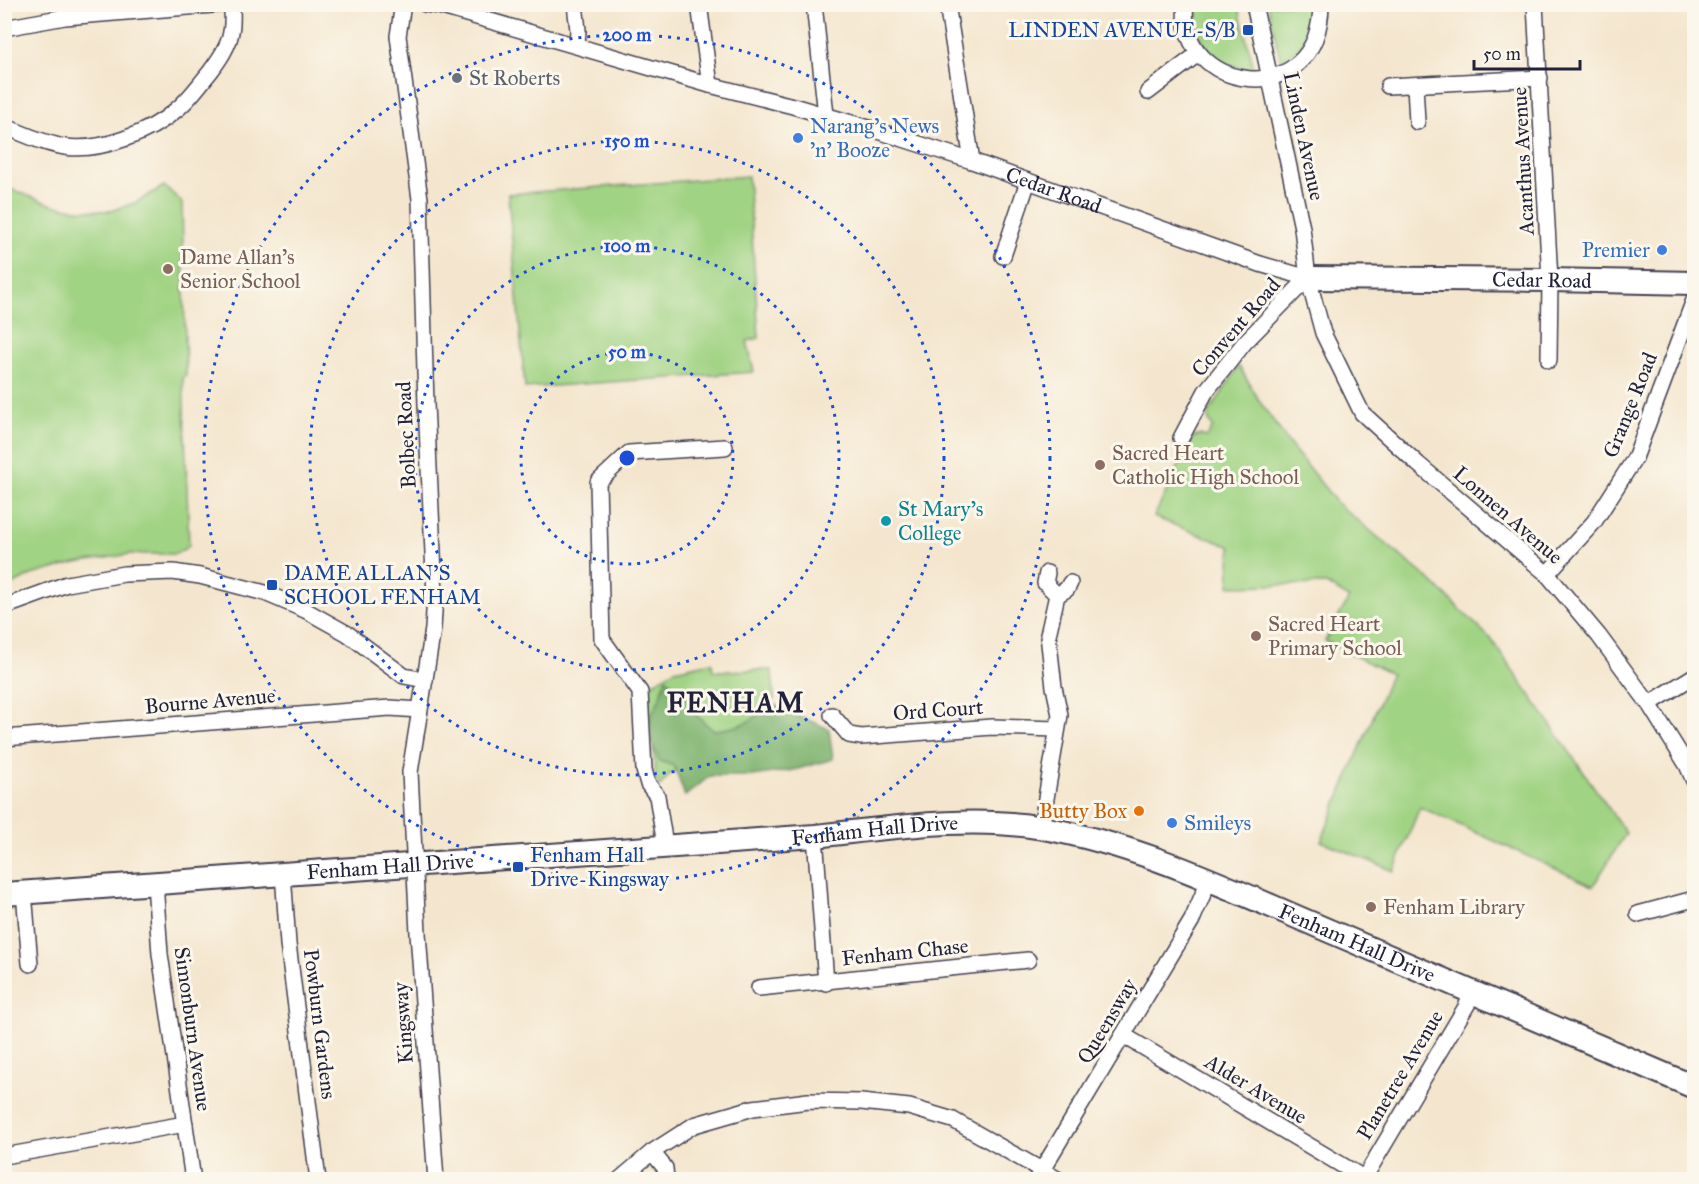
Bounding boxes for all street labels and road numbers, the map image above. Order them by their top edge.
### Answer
street label: Linden Avenue [1278,69,1330,203]
street label: Acanthus Avenue [1506,86,1540,237]
street label: Cedar Road [1002,161,1105,219]
street label: Cedar Road [1492,267,1593,294]
street label: Convent Road [1186,272,1286,382]
street label: Grange Road [1597,348,1663,461]
street label: Bolbec Road [390,380,422,489]
street label: Lonnen Avenue [1448,460,1568,570]
street label: Bourne Avenue [143,682,277,720]
street label: Ord Court [892,694,985,726]
street label: Fenham Hall Drive [790,810,959,851]
street label: Fenham Hall Drive [305,847,475,885]
street label: Fenham Hall Drive [1275,898,1439,988]
street label: Fenham Chase [840,932,970,972]
street label: Simonburn Avenue [169,945,217,1113]
street label: Powburn Gardens [298,947,342,1101]
street label: Queensway [1071,973,1143,1068]
street label: Kingsway [387,980,419,1065]
street label: Planetree Avenue [1351,1005,1449,1145]
street label: Alder Avenue [1199,1048,1312,1130]

